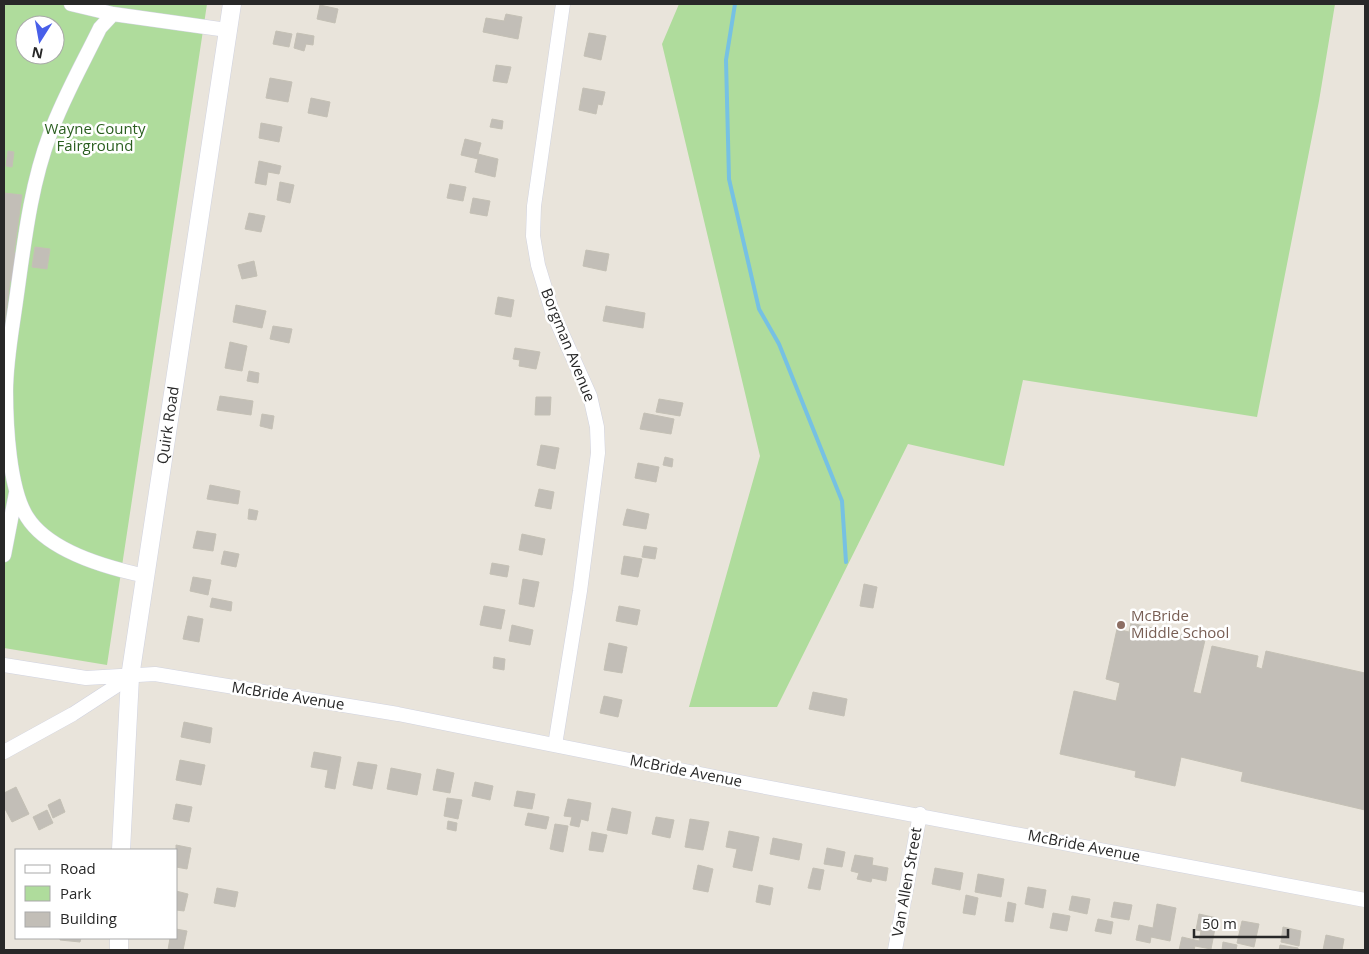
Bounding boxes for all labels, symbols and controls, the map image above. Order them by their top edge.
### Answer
north arrow [15,15,65,65]
text: N [30,43,45,64]
park label: Wayne County Fairground [45,118,146,155]
street label: Borgman Avenue [537,285,601,404]
street label: Quirk Road [151,385,183,465]
place label: McBride Middle School [1131,605,1229,642]
marker: McBride Middle School [1115,619,1127,631]
street label: McBride Avenue [230,676,346,714]
street label: McBride Avenue [628,749,744,791]
street label: McBride Avenue [1026,824,1142,866]
street label: Van Allen Street [887,826,925,938]
legend [15,849,178,939]
text: Road [60,858,96,878]
text: Park [60,883,91,903]
scale bar [1194,906,1288,938]
text: Building [60,908,117,928]
text: 50 m [1202,913,1237,933]

